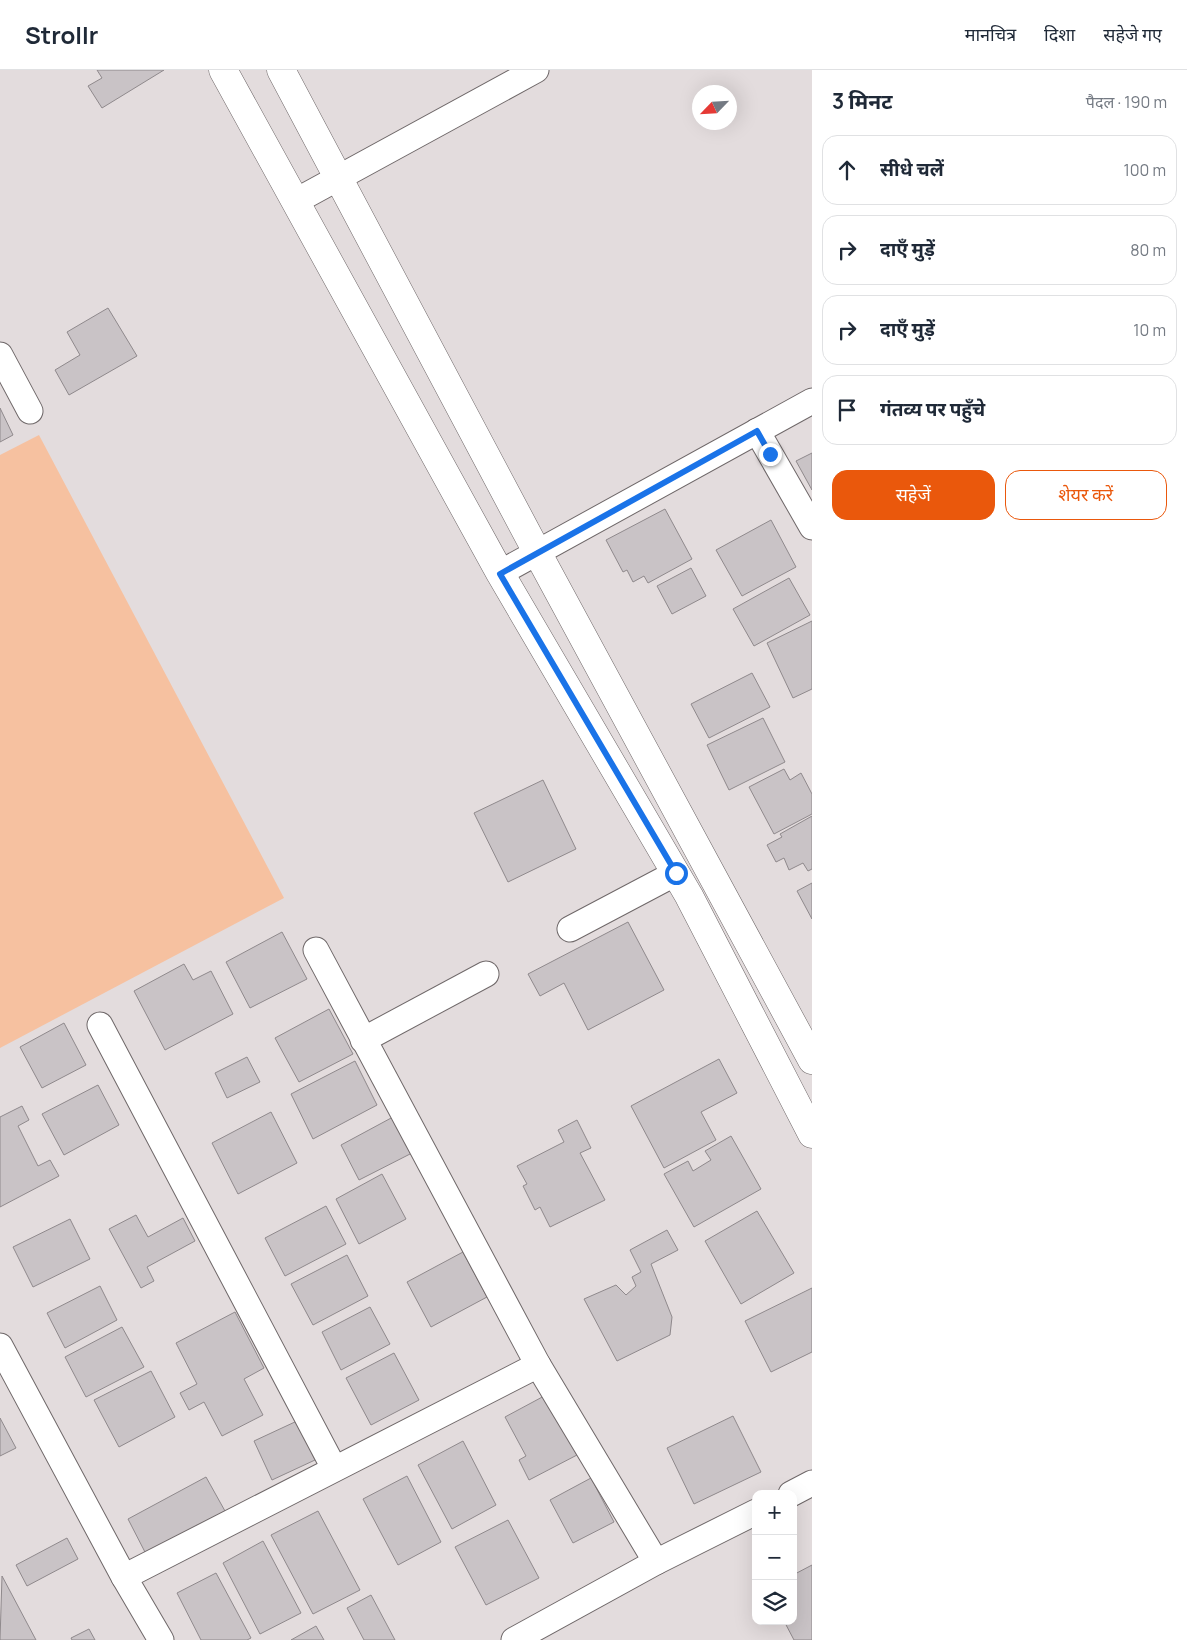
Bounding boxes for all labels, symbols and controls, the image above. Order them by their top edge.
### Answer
text: Strollr [25,18,98,51]
text: मानचित्र [965,22,1016,46]
text: दिशा [1044,22,1075,46]
text: सहेजे गए [1103,22,1162,46]
north arrow [692,85,737,130]
text: 3 मिनट [832,87,893,115]
text: पैदल · 190 m [1086,91,1167,113]
icon: ahead [833,156,861,184]
text: सीधे चलें [880,156,944,182]
text: 100 m [1123,159,1166,181]
icon: right [833,236,861,264]
text: दाएँ मुड़ें [880,236,935,262]
text: 80 m [1130,239,1166,261]
icon: right [833,316,861,344]
text: दाएँ मुड़ें [880,316,935,342]
text: 10 m [1133,319,1166,341]
icon: arrive [833,396,861,424]
text: गंतव्य पर पहुँचे [880,396,985,422]
route end [759,443,782,466]
button: सहेजें [832,470,995,520]
button: शेयर करें [1005,470,1167,520]
route start [665,862,688,885]
map controls [752,1490,797,1625]
button: + [752,1490,797,1535]
button: − [752,1535,797,1580]
button: layers [752,1580,797,1625]

